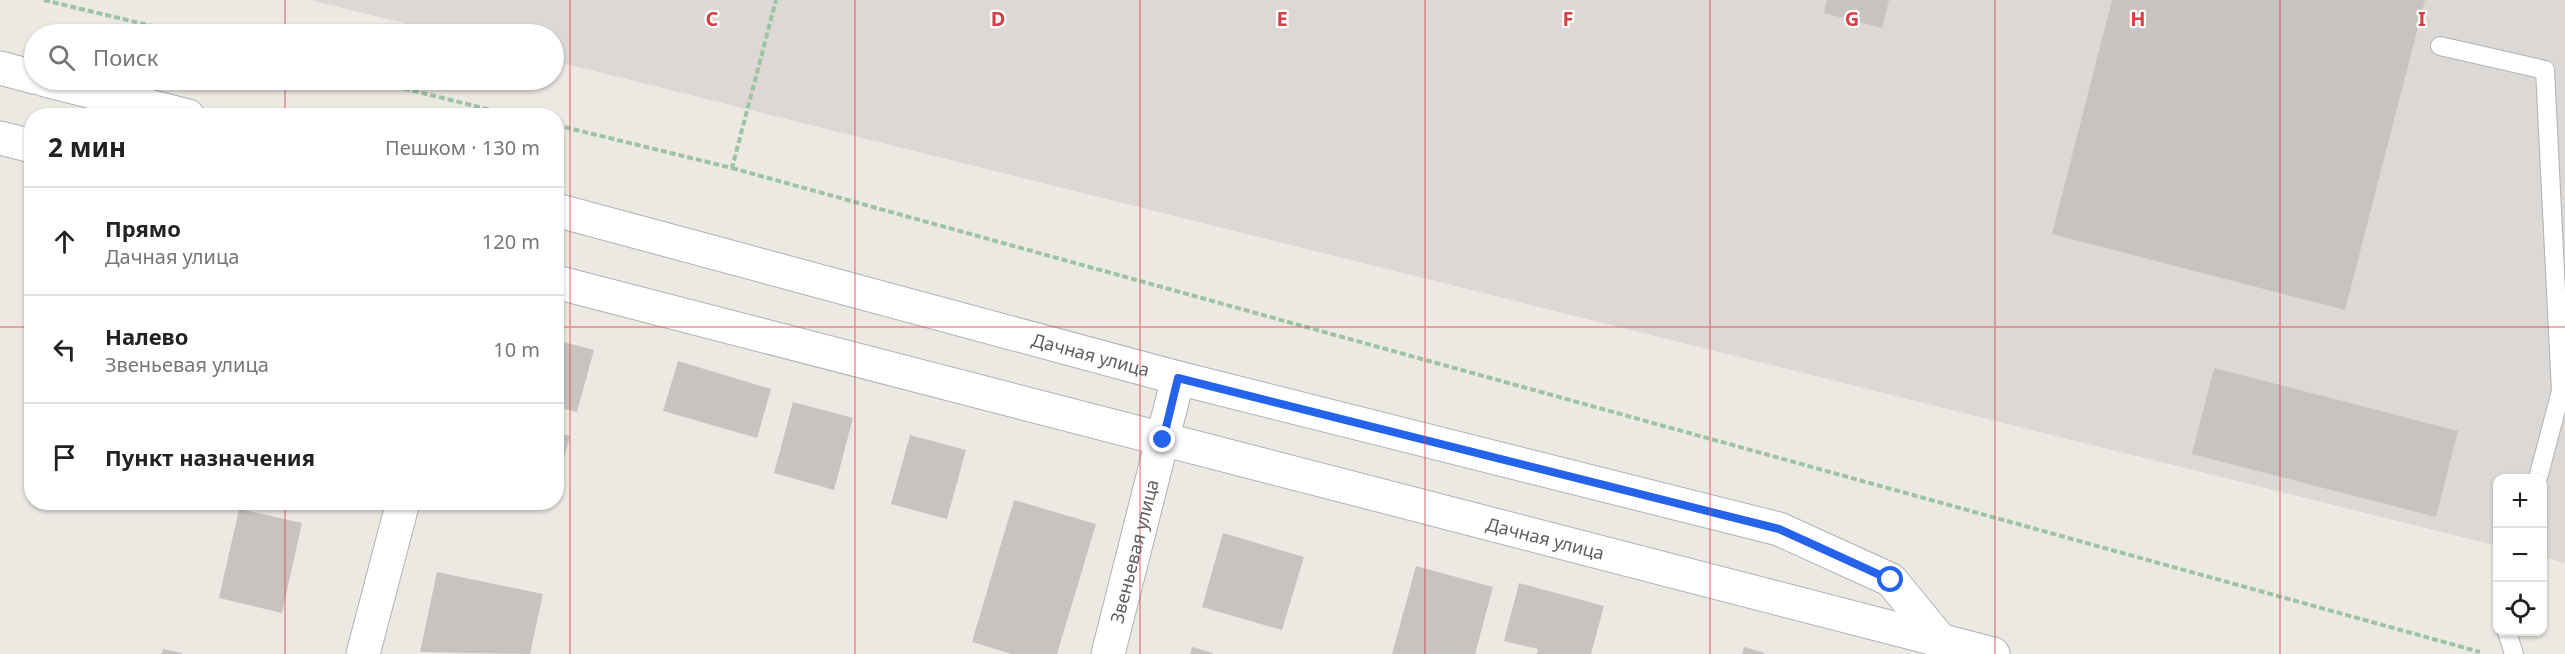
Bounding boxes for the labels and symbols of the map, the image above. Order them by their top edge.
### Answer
text: C [706,5,719,32]
text: D [991,5,1005,32]
text: E [1276,5,1288,32]
text: F [1563,5,1573,32]
text: G [1845,5,1859,32]
text: H [2130,5,2146,32]
text: I [2418,5,2426,32]
street label: Дачная улица [1029,327,1152,382]
route end [1149,426,1175,452]
street label: Звеньевая улица [1104,477,1164,626]
street label: Дачная улица [1484,511,1607,565]
route start [1877,566,1903,592]

